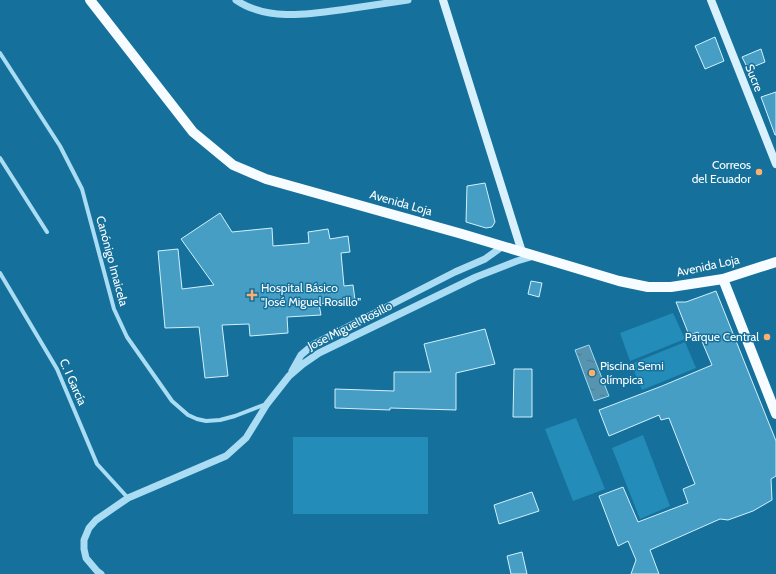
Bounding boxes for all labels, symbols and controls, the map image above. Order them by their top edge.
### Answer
street label: Sucre [742,62,767,94]
place label: Correos del Ecuador [692,157,751,186]
marker: Correos del Ecuador [754,167,764,177]
street label: Avenida Loja [368,186,434,219]
street label: Canónigo Imaicela [93,214,132,308]
street label: Avenida Loja [675,251,741,280]
place label: Hospital Básico "José Miguel Rosillo" [261,280,361,309]
marker: Hospital Básico "José Miguel Rosillo" [246,289,258,301]
street label: Jose Miguel Rosillo [304,298,395,354]
place label: Parque Central [685,329,759,344]
marker: Parque Central [762,332,772,342]
street label: C. I García [57,356,90,408]
place label: Piscina Semi olímpica [600,358,664,387]
marker: Piscina Semi olímpica [587,368,597,378]

